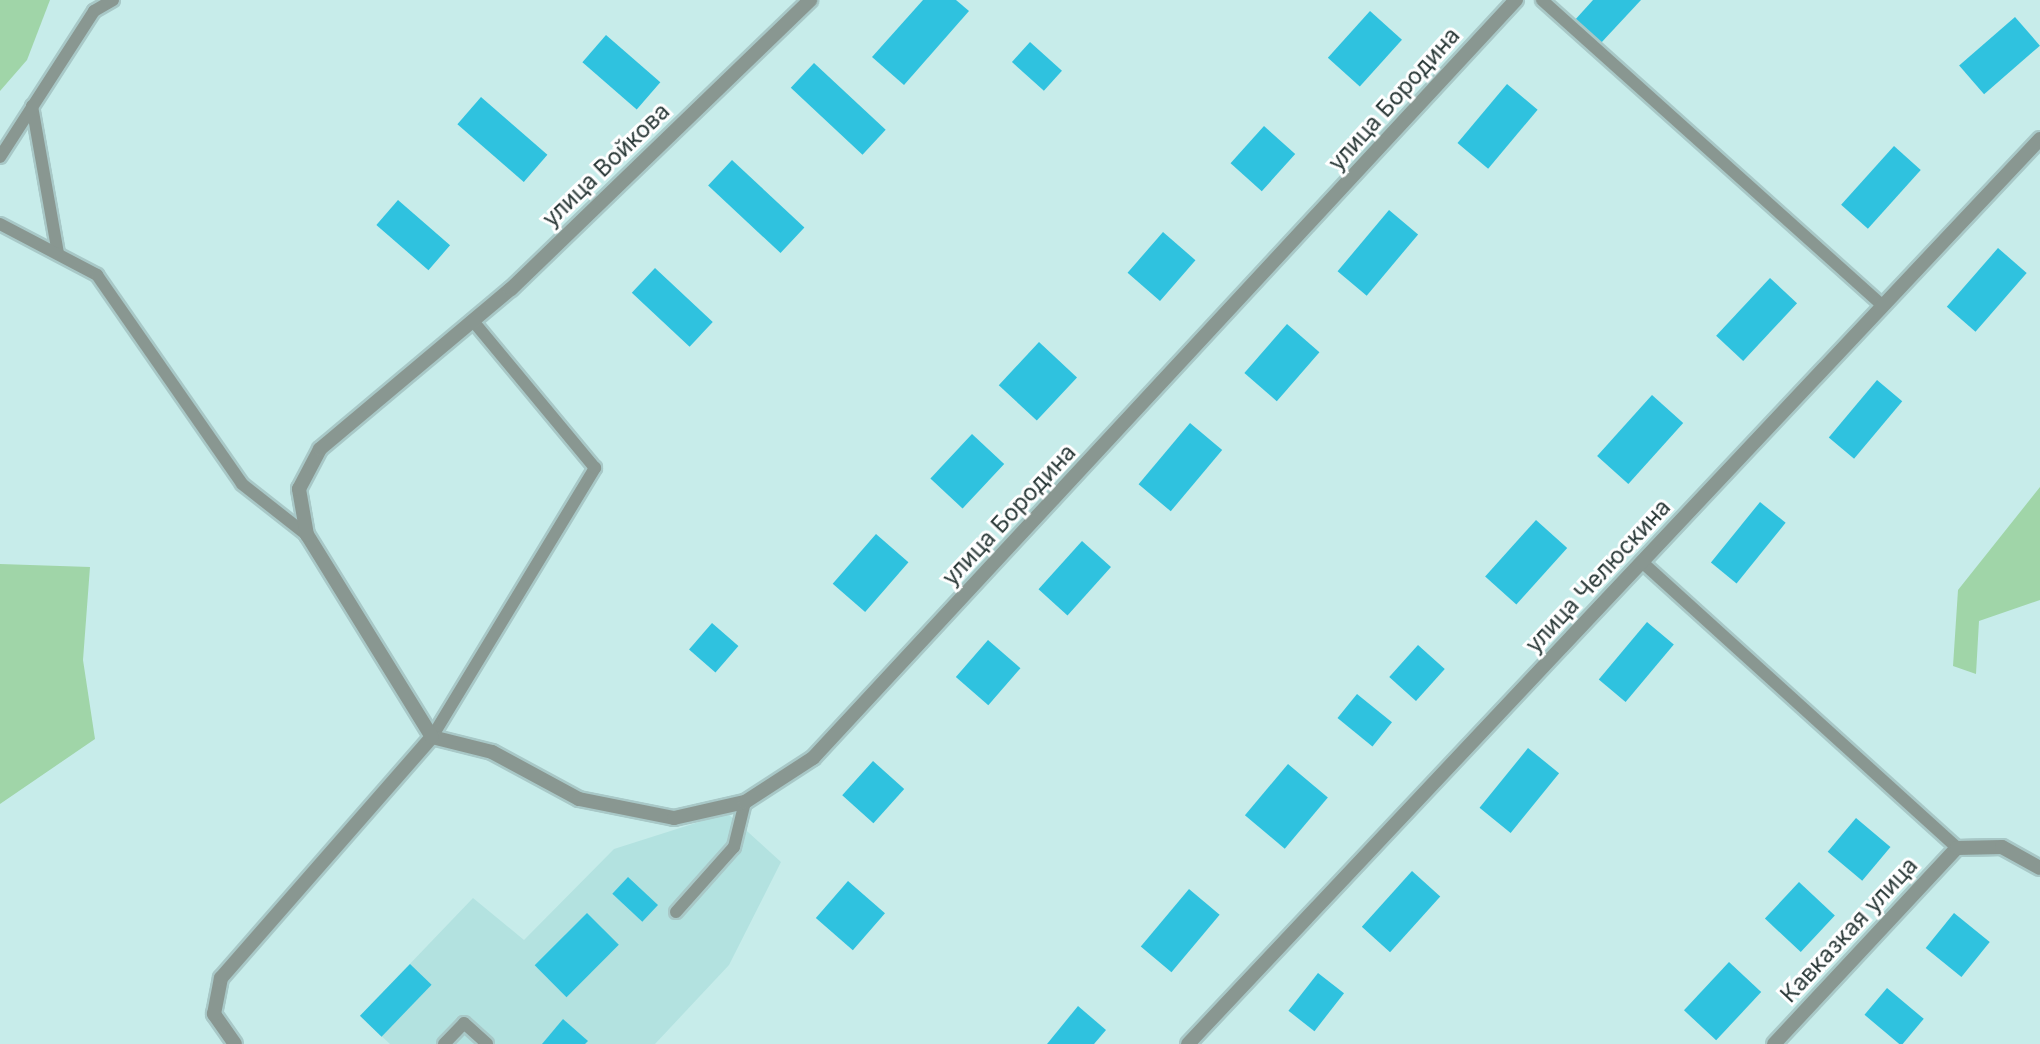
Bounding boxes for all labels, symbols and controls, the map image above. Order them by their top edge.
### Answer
street label: улица Бородина [1323,22,1465,176]
street label: улица Войкова [537,97,675,233]
street label: улица Бородина [937,439,1081,591]
street label: улица Челюскина [1520,494,1676,658]
street label: Кавказкая улица [1775,852,1923,1008]

